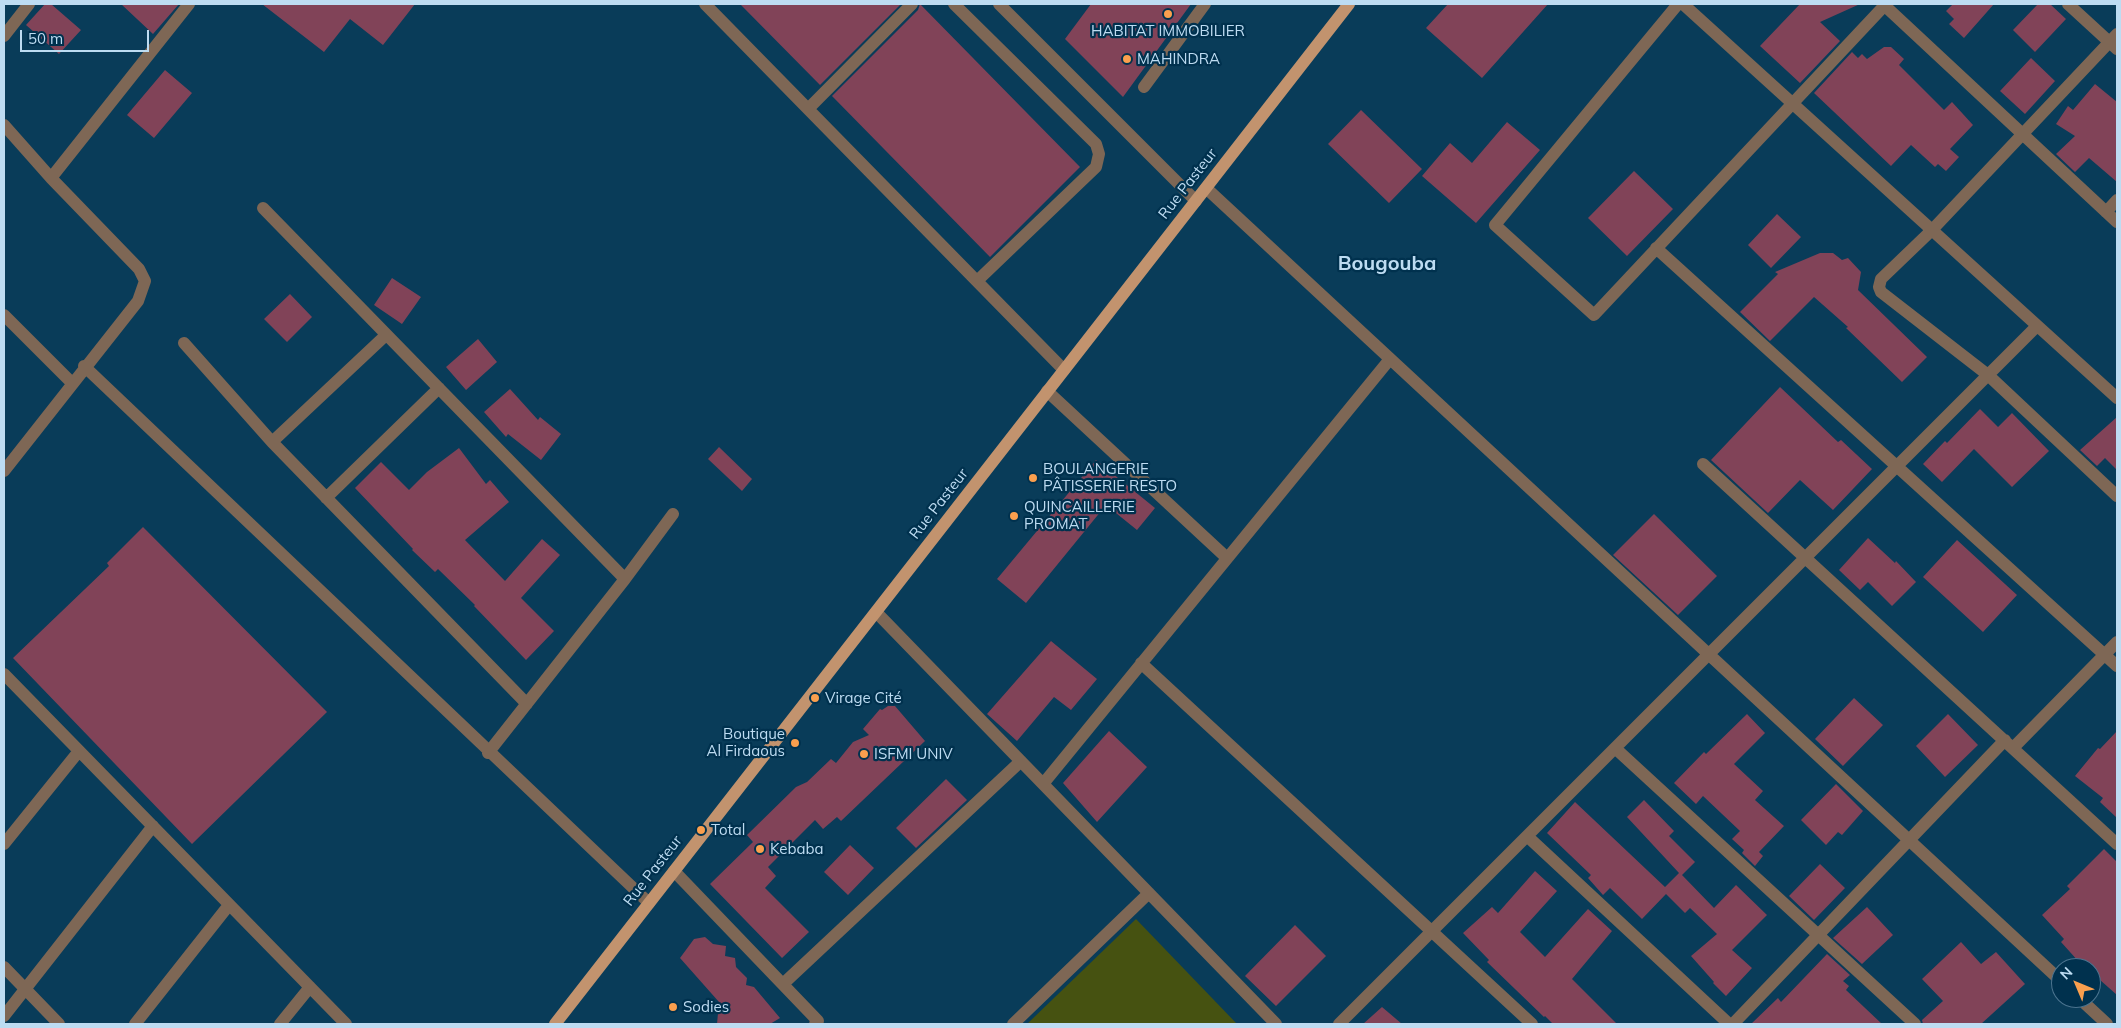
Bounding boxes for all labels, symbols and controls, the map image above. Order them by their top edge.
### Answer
marker: HABITAT IMMOBILIER [1162,8,1174,20]
scale bar [22,20,151,52]
place label: HABITAT IMMOBILIER [1091,22,1245,40]
text: 50 m [28,29,63,48]
place label: MAHINDRA [1137,50,1220,68]
marker: MAHINDRA [1121,53,1133,65]
street label: Rue Pasteur [1155,145,1221,223]
district label: Bougouba [1338,252,1436,276]
place label: BOULANGERIE PÂTISSERIE RESTO [1043,460,1177,495]
street label: Rue Pasteur [906,465,972,543]
marker: BOULANGERIE PÂTISSERIE RESTO [1027,472,1039,484]
place label: QUINCAILLERIE PROMAT [1024,498,1135,533]
marker: QUINCAILLERIE PROMAT [1008,510,1020,522]
place label: Virage Cité [825,689,902,707]
marker: Virage Cité [809,692,821,704]
place label: Boutique Al Firdaous [706,725,785,760]
marker: Boutique Al Firdaous [789,737,801,749]
place label: ISFMI UNIV [874,745,953,763]
marker: ISFMI UNIV [858,748,870,760]
place label: Total [711,821,745,839]
marker: Total [695,824,707,836]
street label: Rue Pasteur [620,832,686,910]
place label: Kebaba [770,840,823,858]
marker: Kebaba [754,843,766,855]
north arrow [2051,958,2101,1008]
text: N [2056,963,2076,983]
place label: Sodies [683,998,729,1016]
marker: Sodies [667,1001,679,1013]

